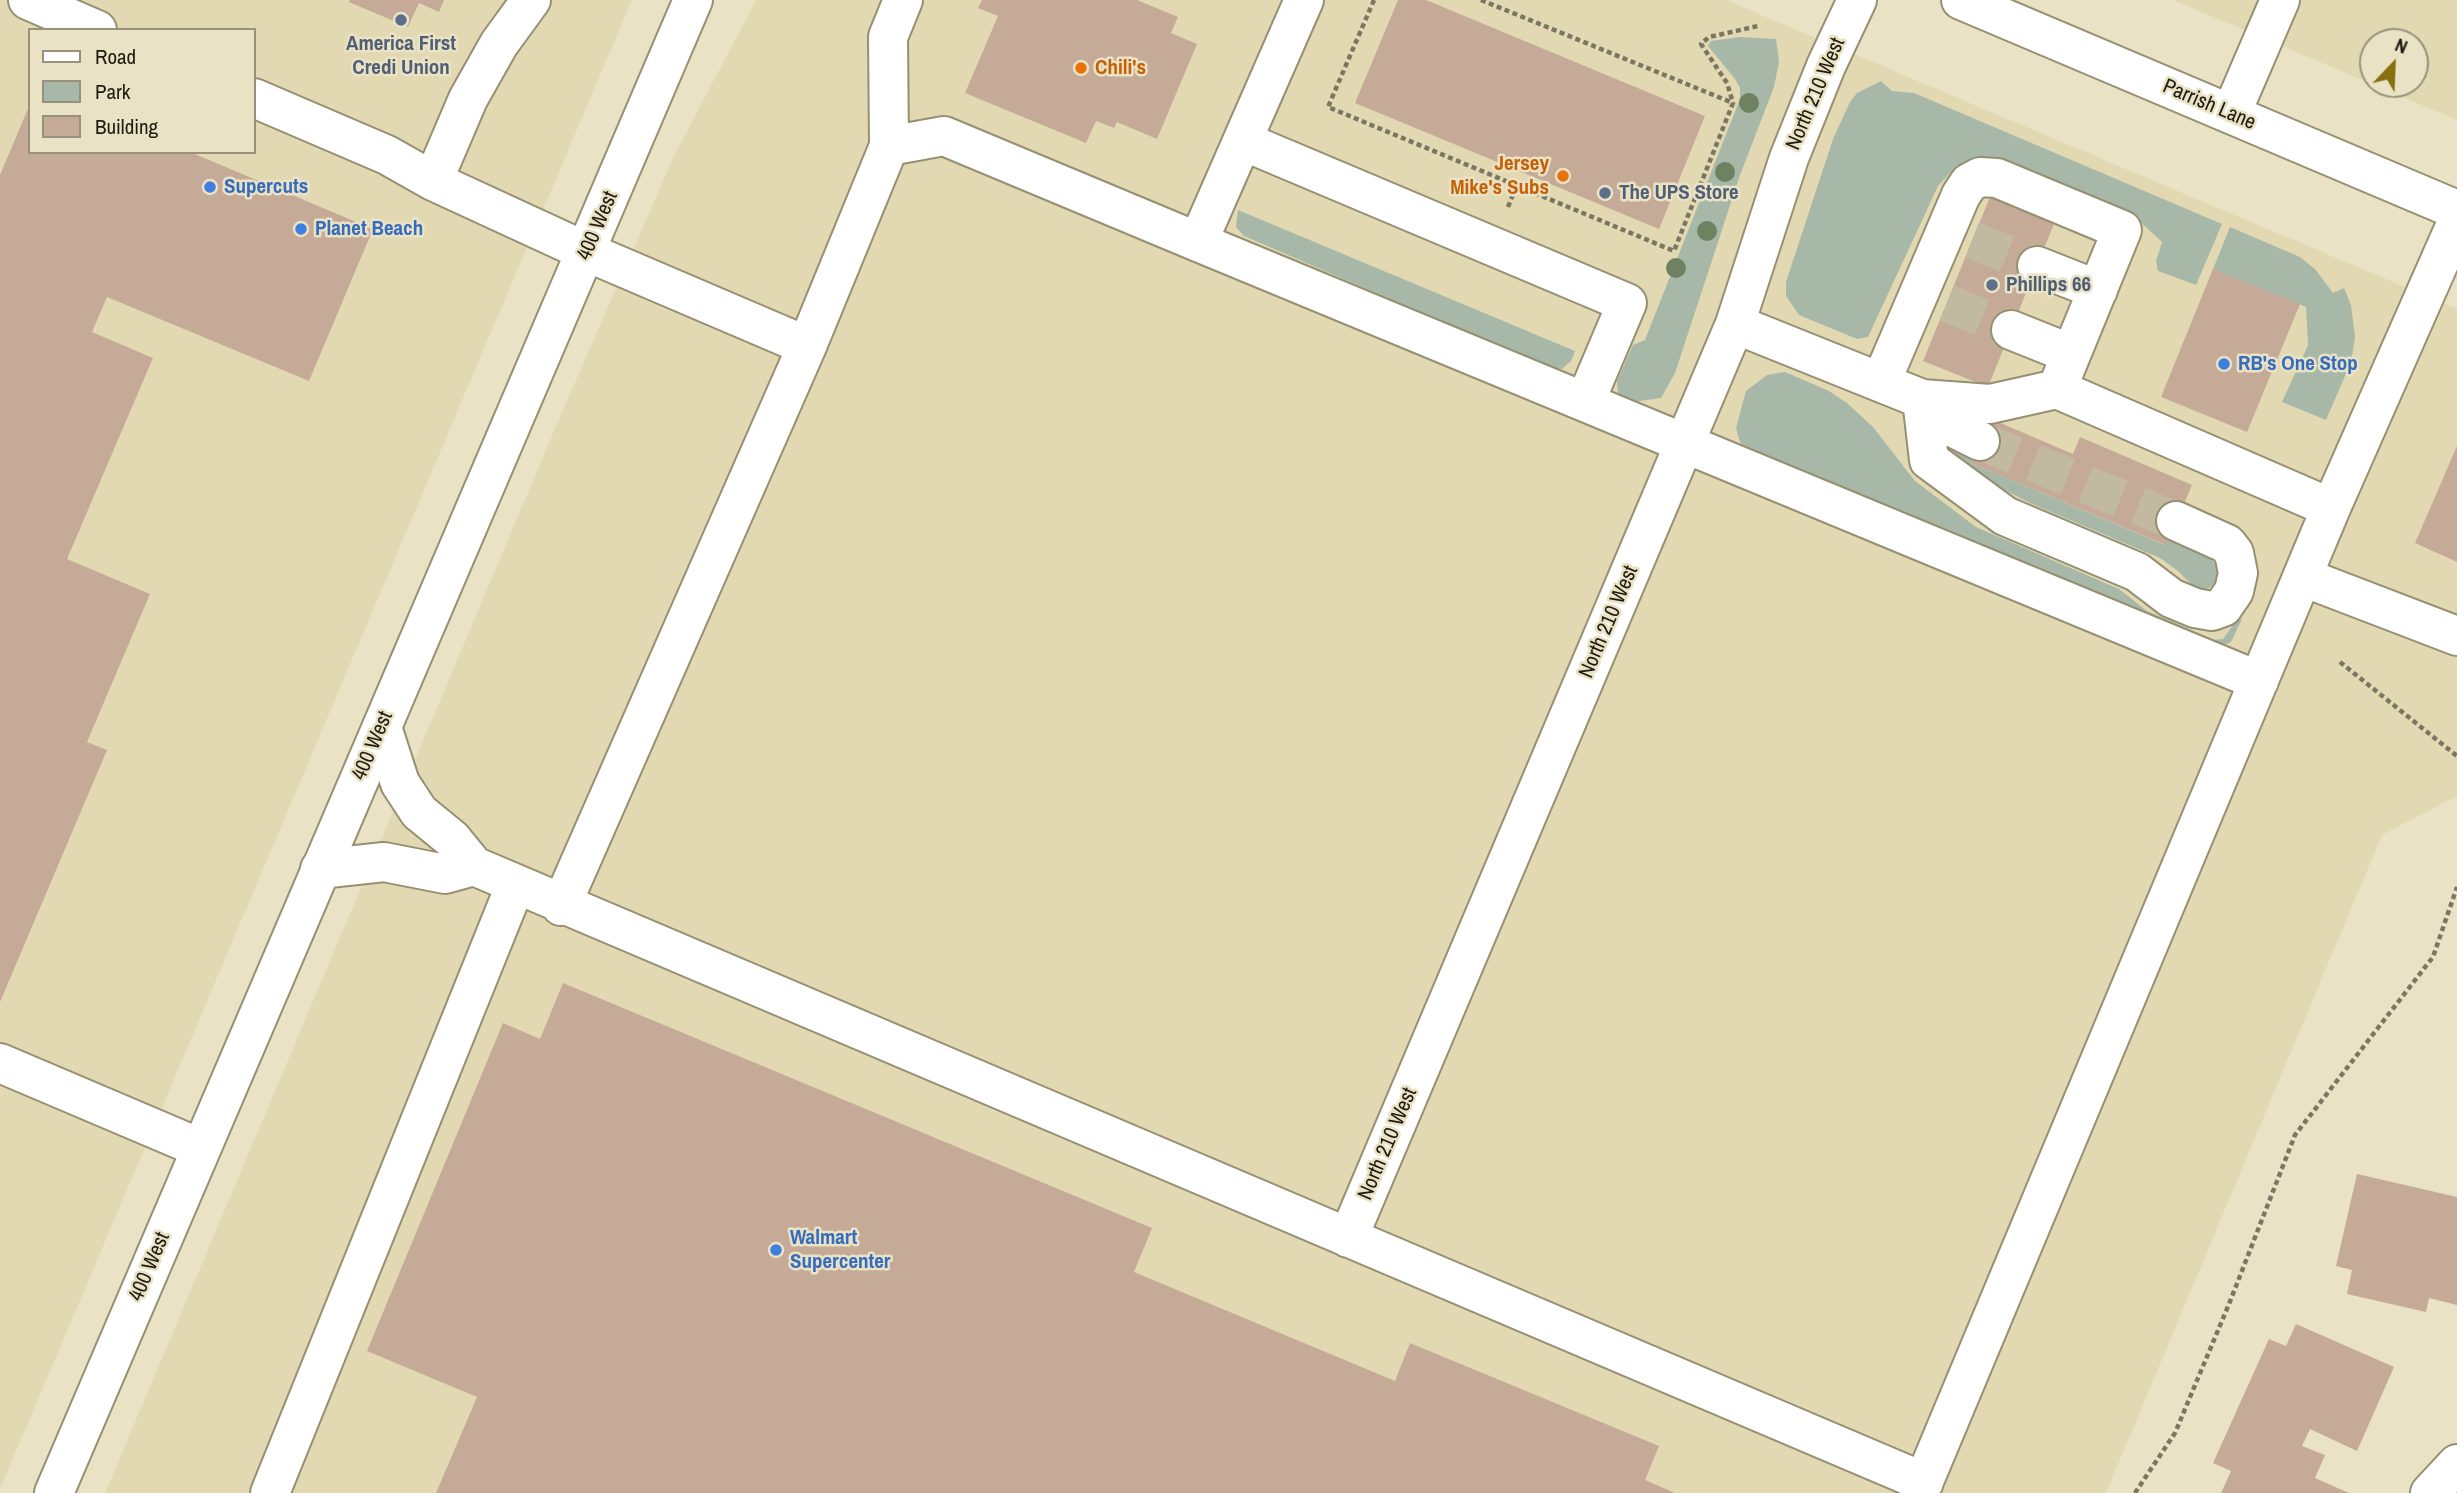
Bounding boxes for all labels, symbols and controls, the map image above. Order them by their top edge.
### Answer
marker: America First Credi Union [393,12,409,28]
legend [28,28,256,154]
north arrow [2359,28,2429,98]
place label: America First Credi Union [346,31,456,81]
text: N [2391,31,2412,60]
street label: North 210 West [1781,34,1851,154]
text: Road [95,42,136,71]
place label: Chili's [1095,55,1146,81]
marker: Chili's [1073,60,1089,76]
street label: Parrish Lane [2159,74,2259,136]
text: Park [95,77,130,106]
text: Building [95,112,158,141]
place label: Jersey Mike's Subs [1450,151,1549,201]
marker: Jersey Mike's Subs [1555,168,1571,184]
place label: Supercuts [224,174,308,200]
marker: Supercuts [202,179,218,195]
place label: The UPS Store [1619,180,1739,206]
marker: The UPS Store [1597,185,1613,201]
street label: 400 West [572,188,624,264]
place label: Planet Beach [315,216,423,242]
marker: Planet Beach [293,221,309,237]
place label: Phillips 66 [2006,272,2091,298]
marker: Phillips 66 [1984,277,2000,293]
place label: RB's One Stop [2238,351,2358,377]
marker: RB's One Stop [2216,356,2232,372]
street label: North 210 West [1574,562,1644,682]
street label: 400 West [347,708,399,784]
street label: North 210 West [1353,1084,1423,1204]
place label: Walmart Supercenter [790,1225,890,1275]
street label: 400 West [124,1229,176,1305]
marker: Walmart Supercenter [768,1242,784,1258]

